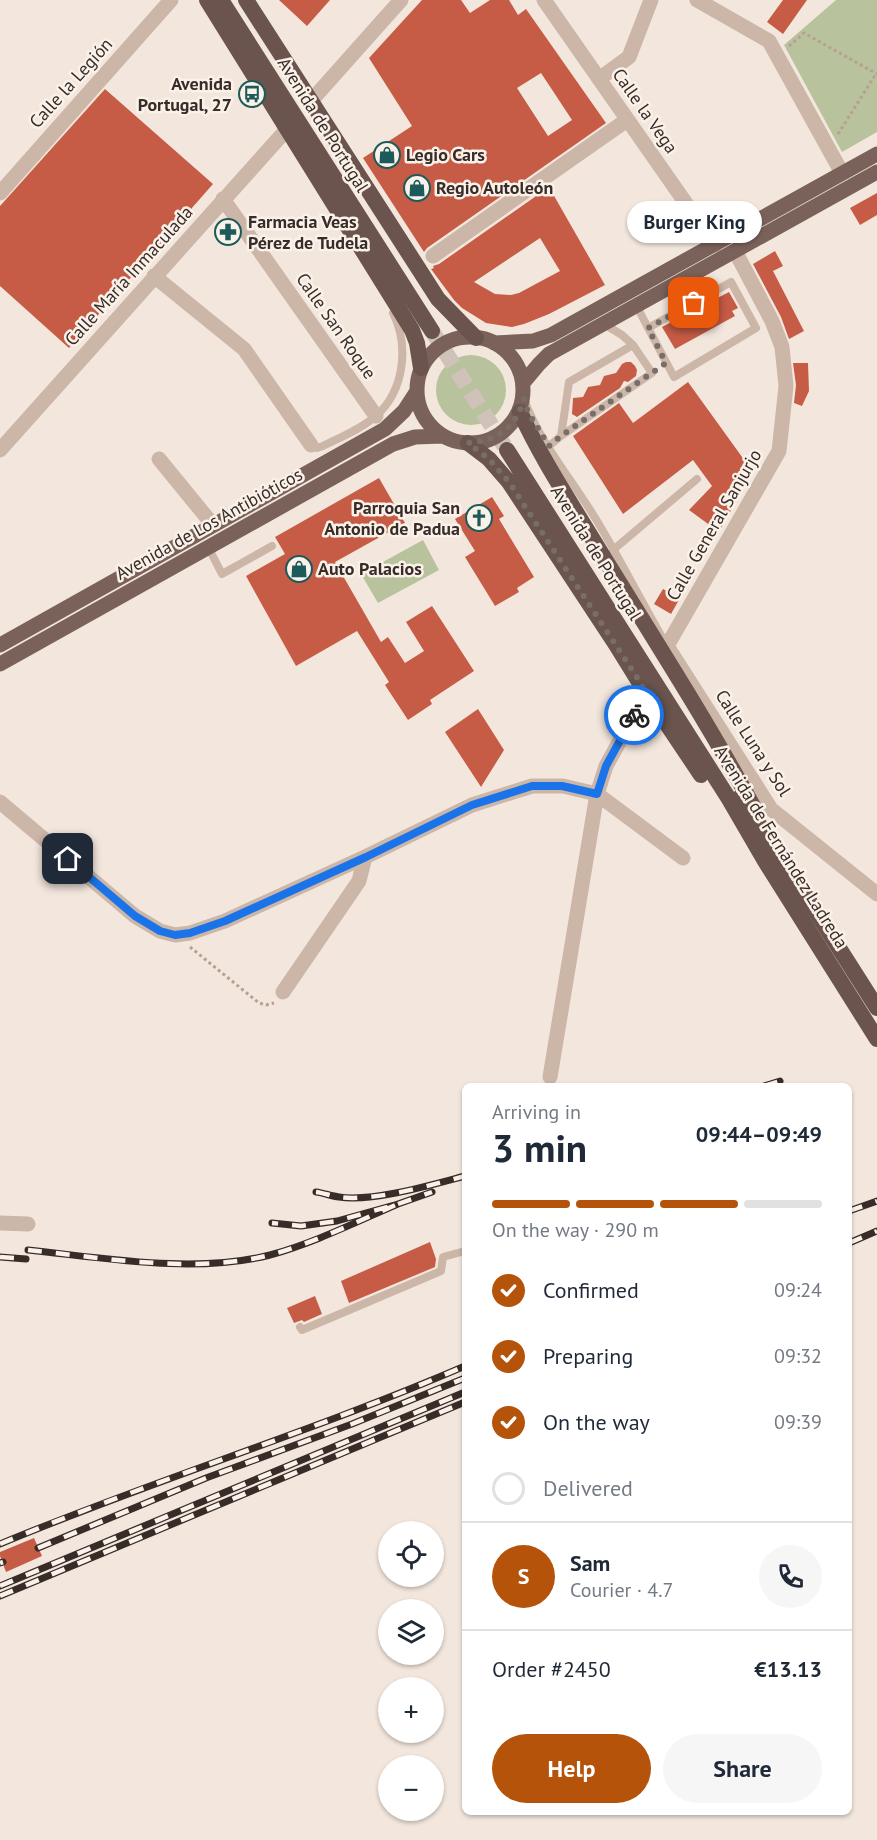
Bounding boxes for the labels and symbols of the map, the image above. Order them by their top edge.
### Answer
street label: Calle la Legión [24,33,117,133]
street label: Avenida de Portugal [273,53,375,197]
street label: Calle la Vega [608,64,683,158]
place label: Avenida Portugal, 27 [138,72,232,116]
bus stop icon: Avenida Portugal, 27 [237,79,267,109]
shop icon: Legio Cars [372,140,402,170]
place label: Legio Cars [406,143,485,166]
shop icon: Regio Autoleón [402,173,432,203]
place label: Regio Autoleón [436,176,553,199]
street label: Calle María Inmaculada [60,201,198,350]
callout: Burger King [626,201,762,243]
place label: Farmacia Veas Pérez de Tudela [248,210,368,254]
pharmacy icon: Farmacia Veas Pérez de Tudela [213,217,243,247]
street label: Calle San Roque [291,268,382,383]
pin [668,277,719,328]
street label: Calle General Sanjurjo [661,445,766,605]
street label: Avenida de Los Antibióticos [111,463,306,585]
street label: Avenida de Portugal [546,481,648,625]
place label: Parroquia San Antonio de Padua [324,496,460,540]
church icon: Parroquia San Antonio de Padua [464,503,494,533]
shop icon: Auto Palacios [284,554,314,584]
place label: Auto Palacios [318,557,422,580]
courier [604,685,664,745]
street label: Calle Luna y Sol [710,685,797,801]
street label: Avenida de Fernández Ladreda [709,741,853,952]
pin [42,833,93,884]

